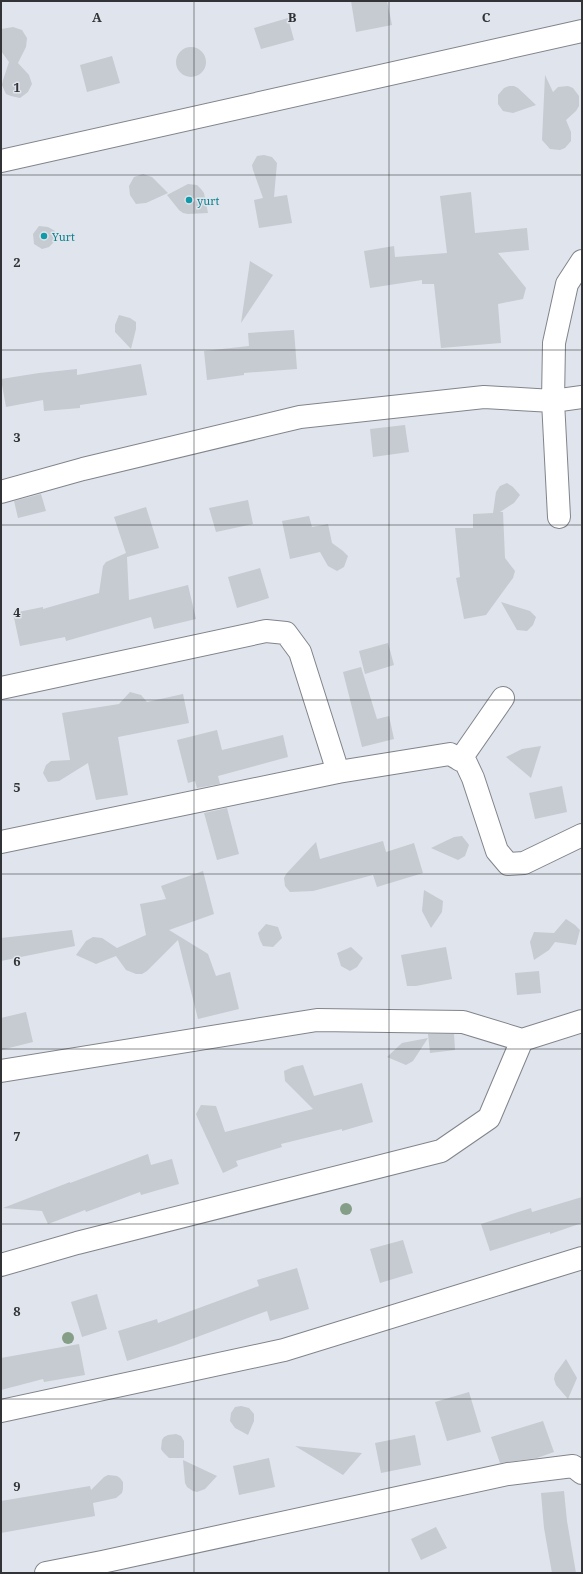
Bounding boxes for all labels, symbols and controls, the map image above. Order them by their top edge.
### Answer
text: A [92,8,102,26]
text: B [288,8,297,26]
text: C [482,8,491,26]
text: 1 [13,78,21,96]
place label: yurt [197,193,219,208]
marker: yurt [184,195,194,205]
place label: Yurt [51,229,75,244]
marker: Yurt [39,231,49,241]
text: 2 [13,253,21,271]
text: 3 [13,428,21,446]
text: 4 [13,603,21,621]
text: 5 [13,778,21,796]
text: 6 [13,952,21,970]
text: 7 [13,1127,21,1145]
text: 8 [13,1302,21,1320]
text: 9 [13,1477,21,1495]

